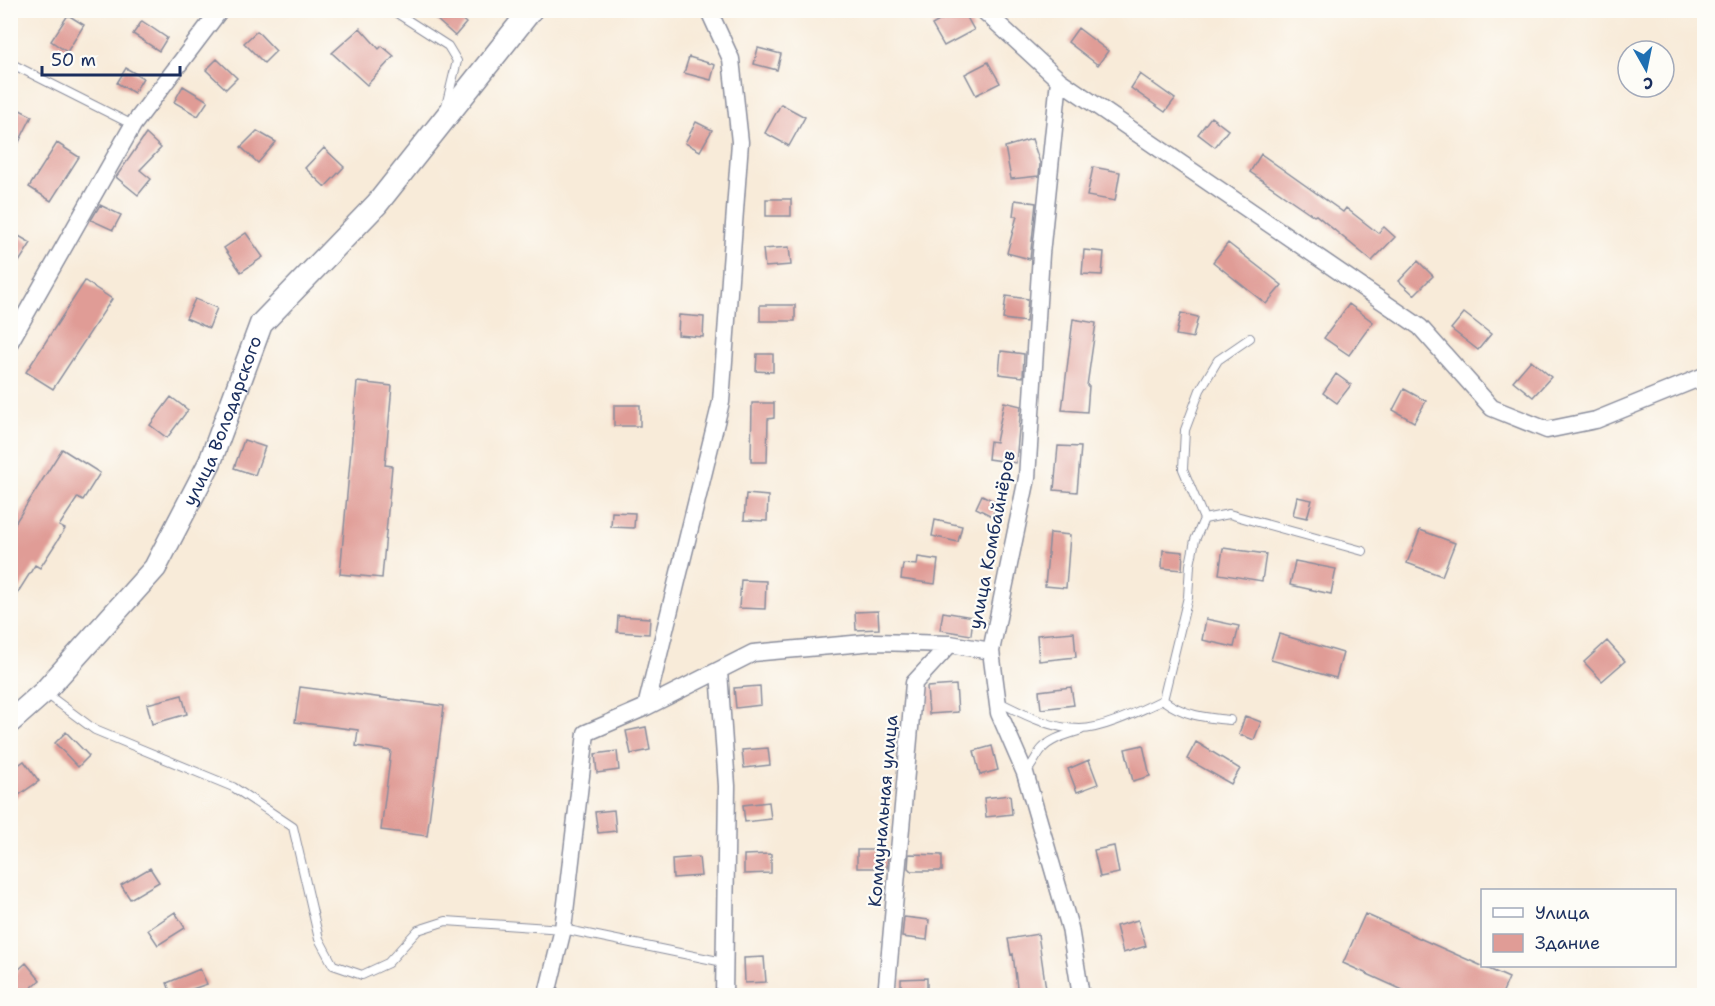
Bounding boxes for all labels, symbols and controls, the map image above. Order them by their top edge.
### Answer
scale bar [42,39,180,77]
north arrow [1616,39,1676,99]
text: 50 m [51,48,96,72]
text: С [1642,72,1655,94]
street label: улица Володарского [177,333,268,510]
street label: улица Комбайнёров [963,449,1021,631]
street label: Коммунальная улица [863,714,903,908]
legend [1481,889,1676,967]
text: Улица [1535,901,1589,925]
text: Здание [1535,931,1600,955]

